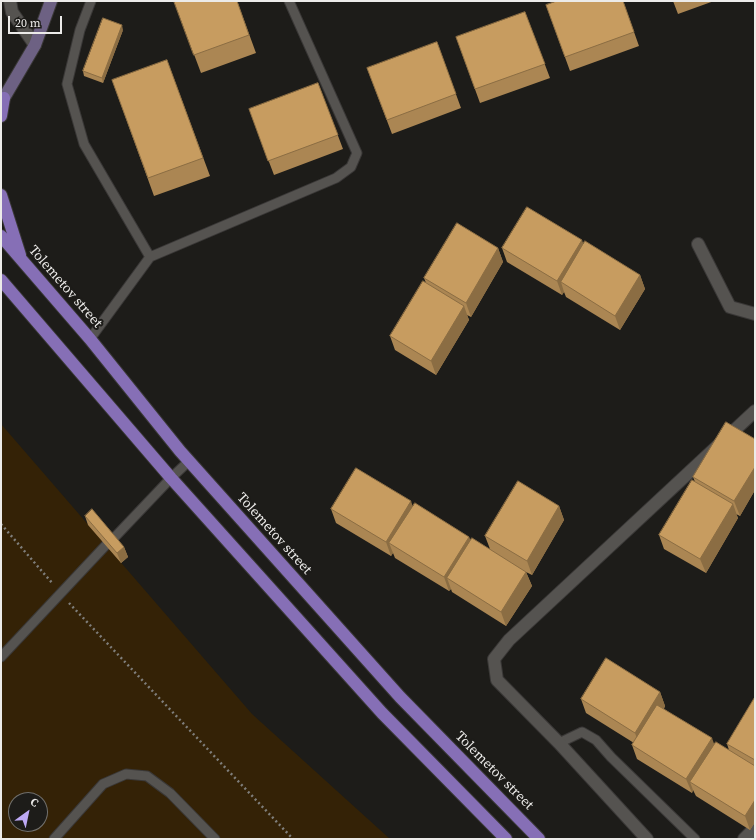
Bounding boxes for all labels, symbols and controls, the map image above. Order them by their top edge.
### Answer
scale bar [10,8,64,34]
text: 20 m [15,15,41,31]
street label: Tolemetov street [25,242,105,332]
street label: Tolemetov street [233,490,315,578]
street label: Tolemetov street [451,728,537,814]
north arrow [8,792,48,832]
text: С [27,794,41,811]

